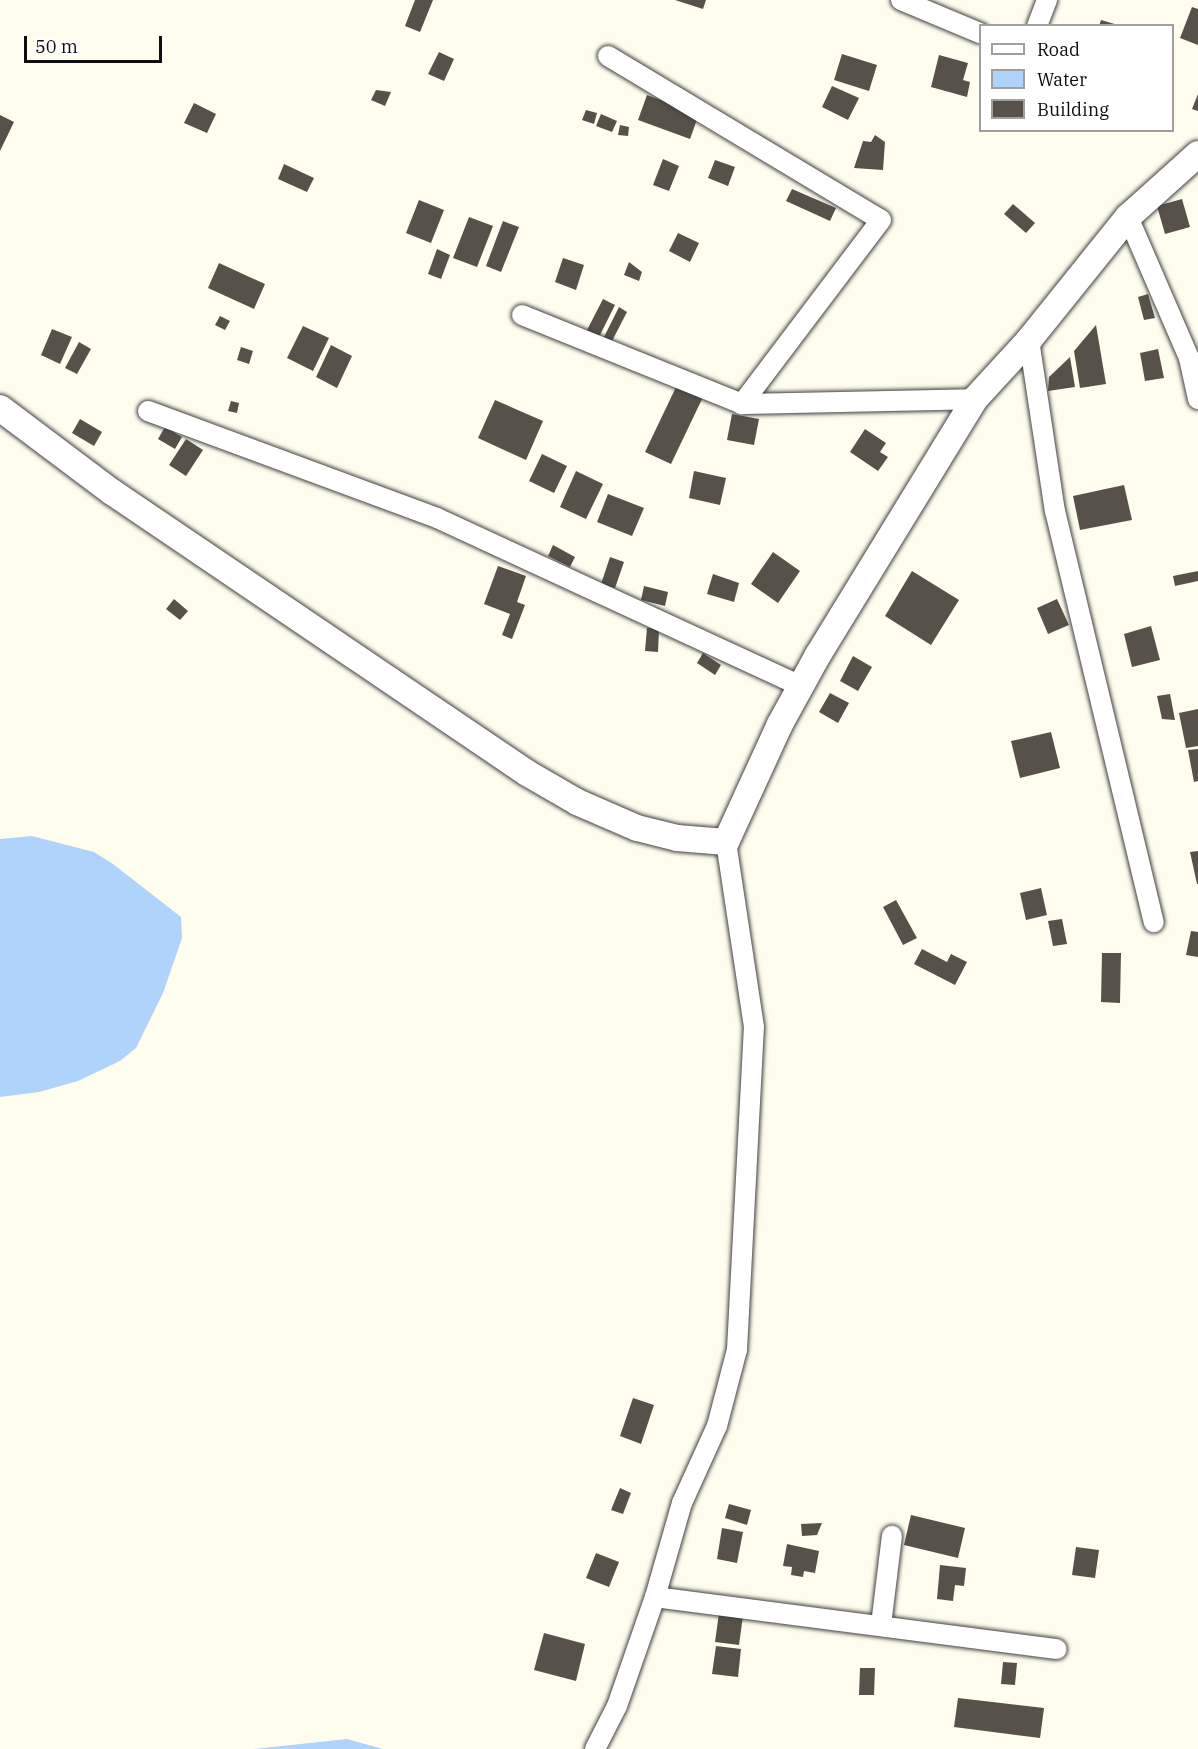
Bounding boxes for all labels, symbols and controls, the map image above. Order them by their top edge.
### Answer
scale bar [27,24,165,62]
legend [979,24,1174,132]
text: 50 m [35,35,78,58]
text: Road [1037,38,1080,61]
text: Water [1037,68,1087,91]
text: Building [1037,98,1109,121]

